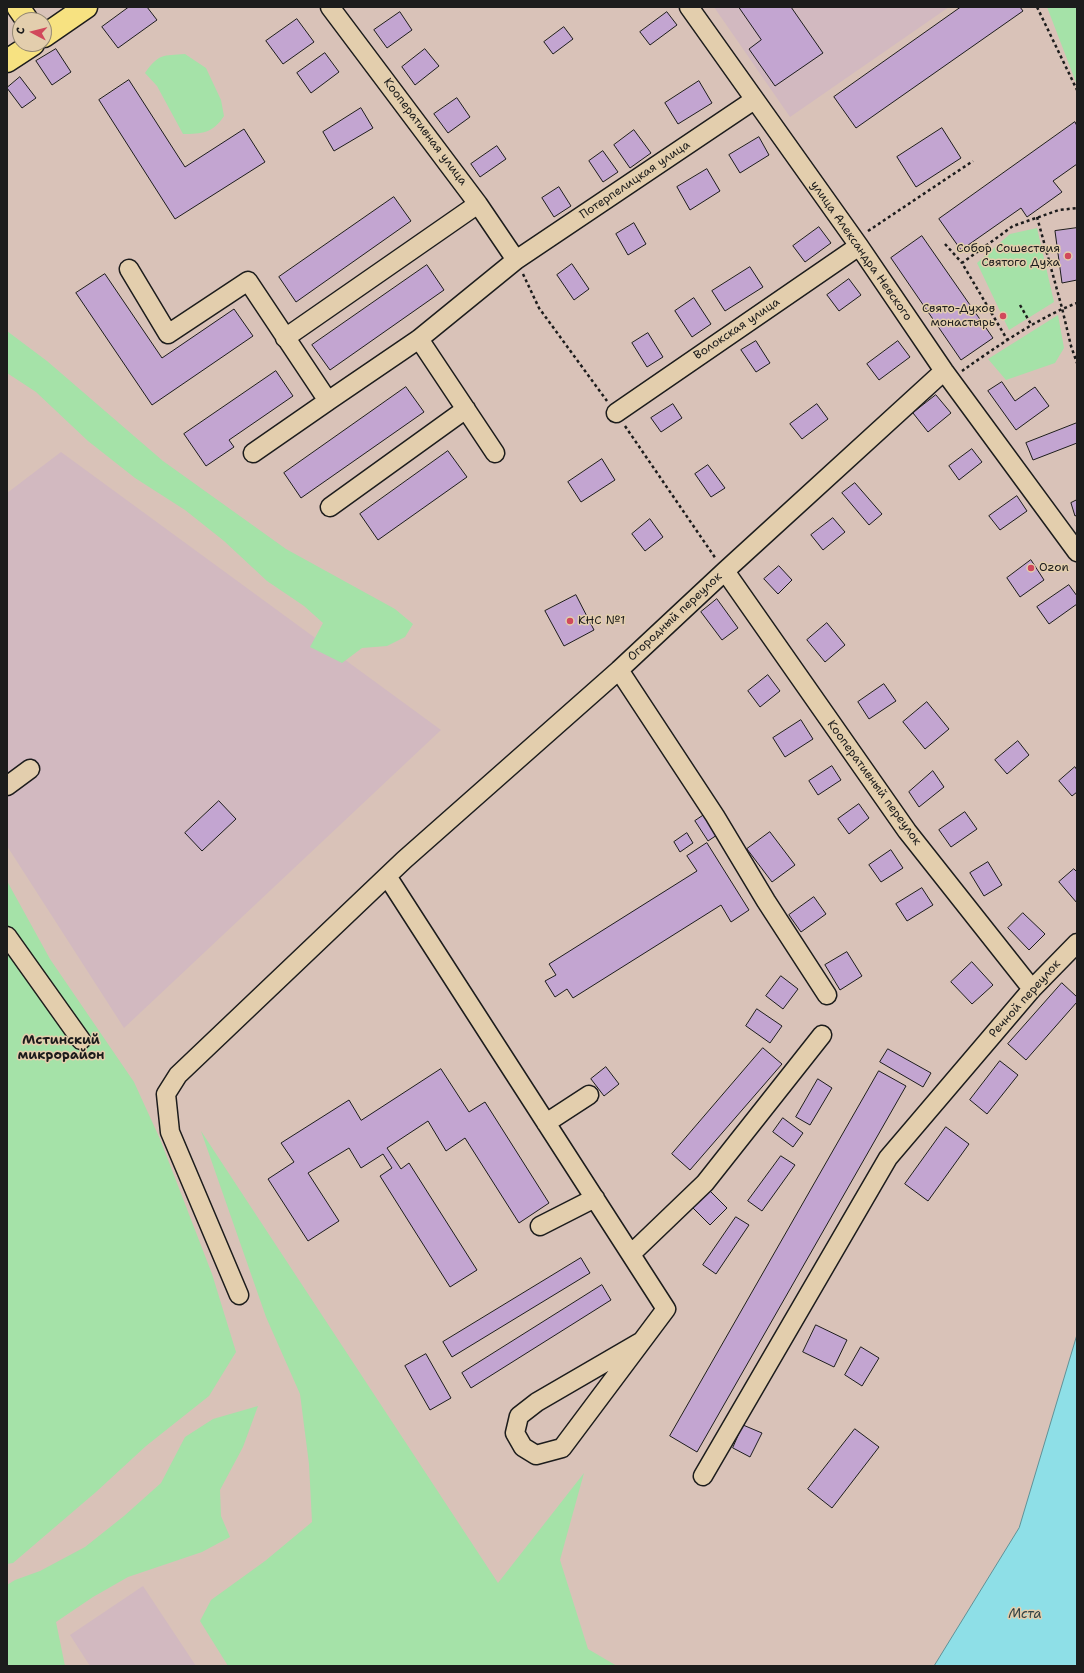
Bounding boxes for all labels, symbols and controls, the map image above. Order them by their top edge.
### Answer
north arrow [12,12,52,52]
text: С [13,26,28,35]
street label: Кооперативная улица [380,76,470,188]
street label: Потерпелицкая улица [577,138,693,222]
street label: улица Александра Невского [807,178,915,324]
place label: Собор Сошествия Святого Духа [956,242,1060,270]
marker: Собор Сошествия Святого Духа [1063,251,1073,261]
street label: Волокская улица [691,295,783,363]
place label: Свято-Духов монастырь [922,302,995,330]
marker: Свято-Духов монастырь [998,311,1008,321]
place label: Ozon [1039,561,1069,575]
marker: Ozon [1026,563,1036,573]
street label: Огородный переулок [625,570,725,664]
place label: КНС №1 [578,614,625,628]
marker: КНС №1 [565,616,575,626]
street label: Кооперативный переулок [824,718,924,848]
street label: Речной переулок [986,957,1064,1041]
district label: Мстинский микрорайон [18,1033,104,1064]
water label: Мста [1008,1607,1042,1623]

